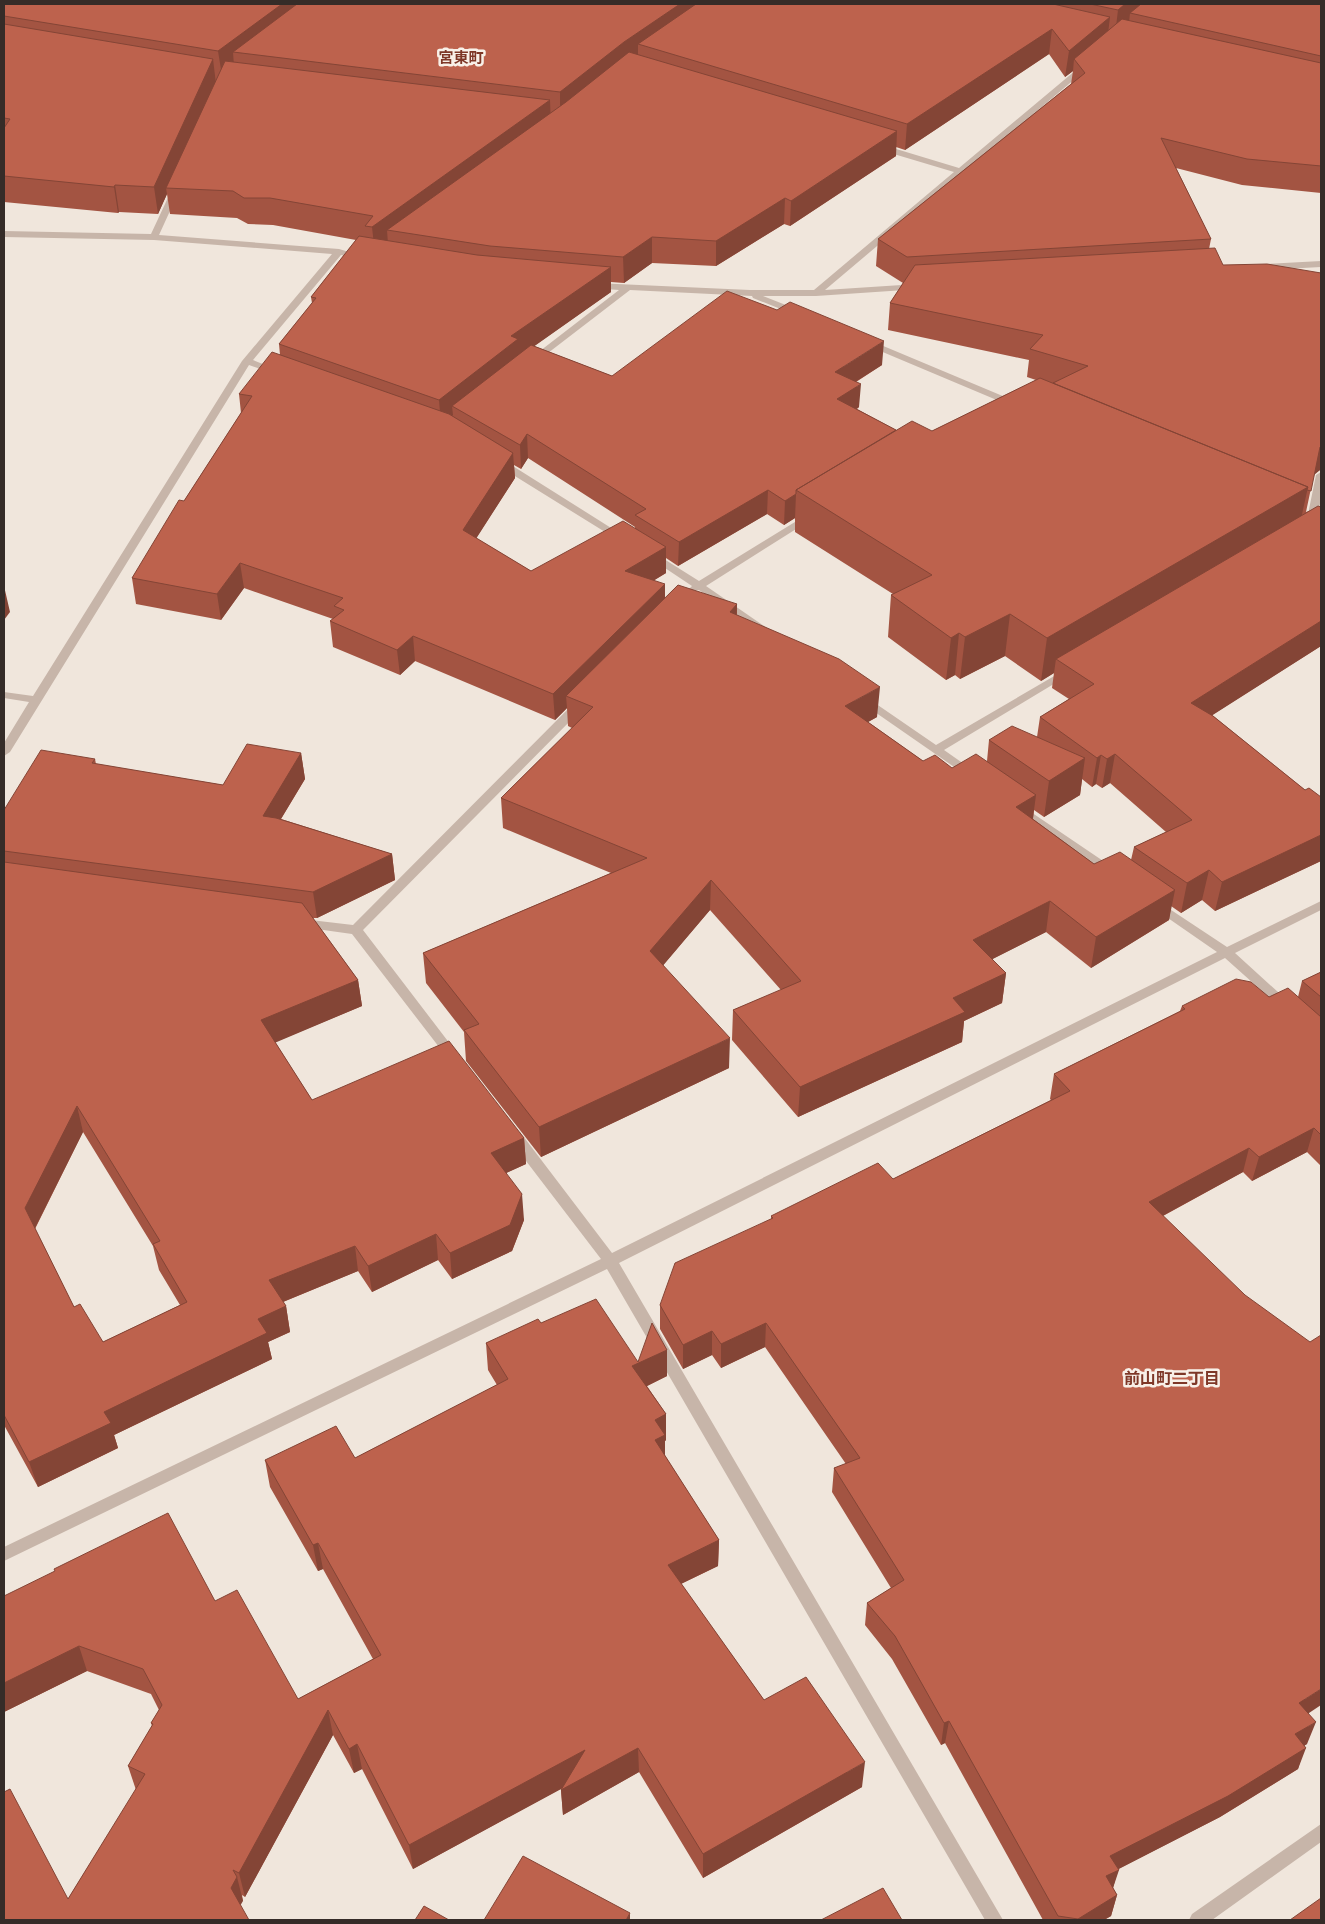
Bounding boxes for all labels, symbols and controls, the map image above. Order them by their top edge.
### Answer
district label: 宮東町 [438,47,484,68]
district label: 前山町二丁目 [1124,1367,1220,1389]

